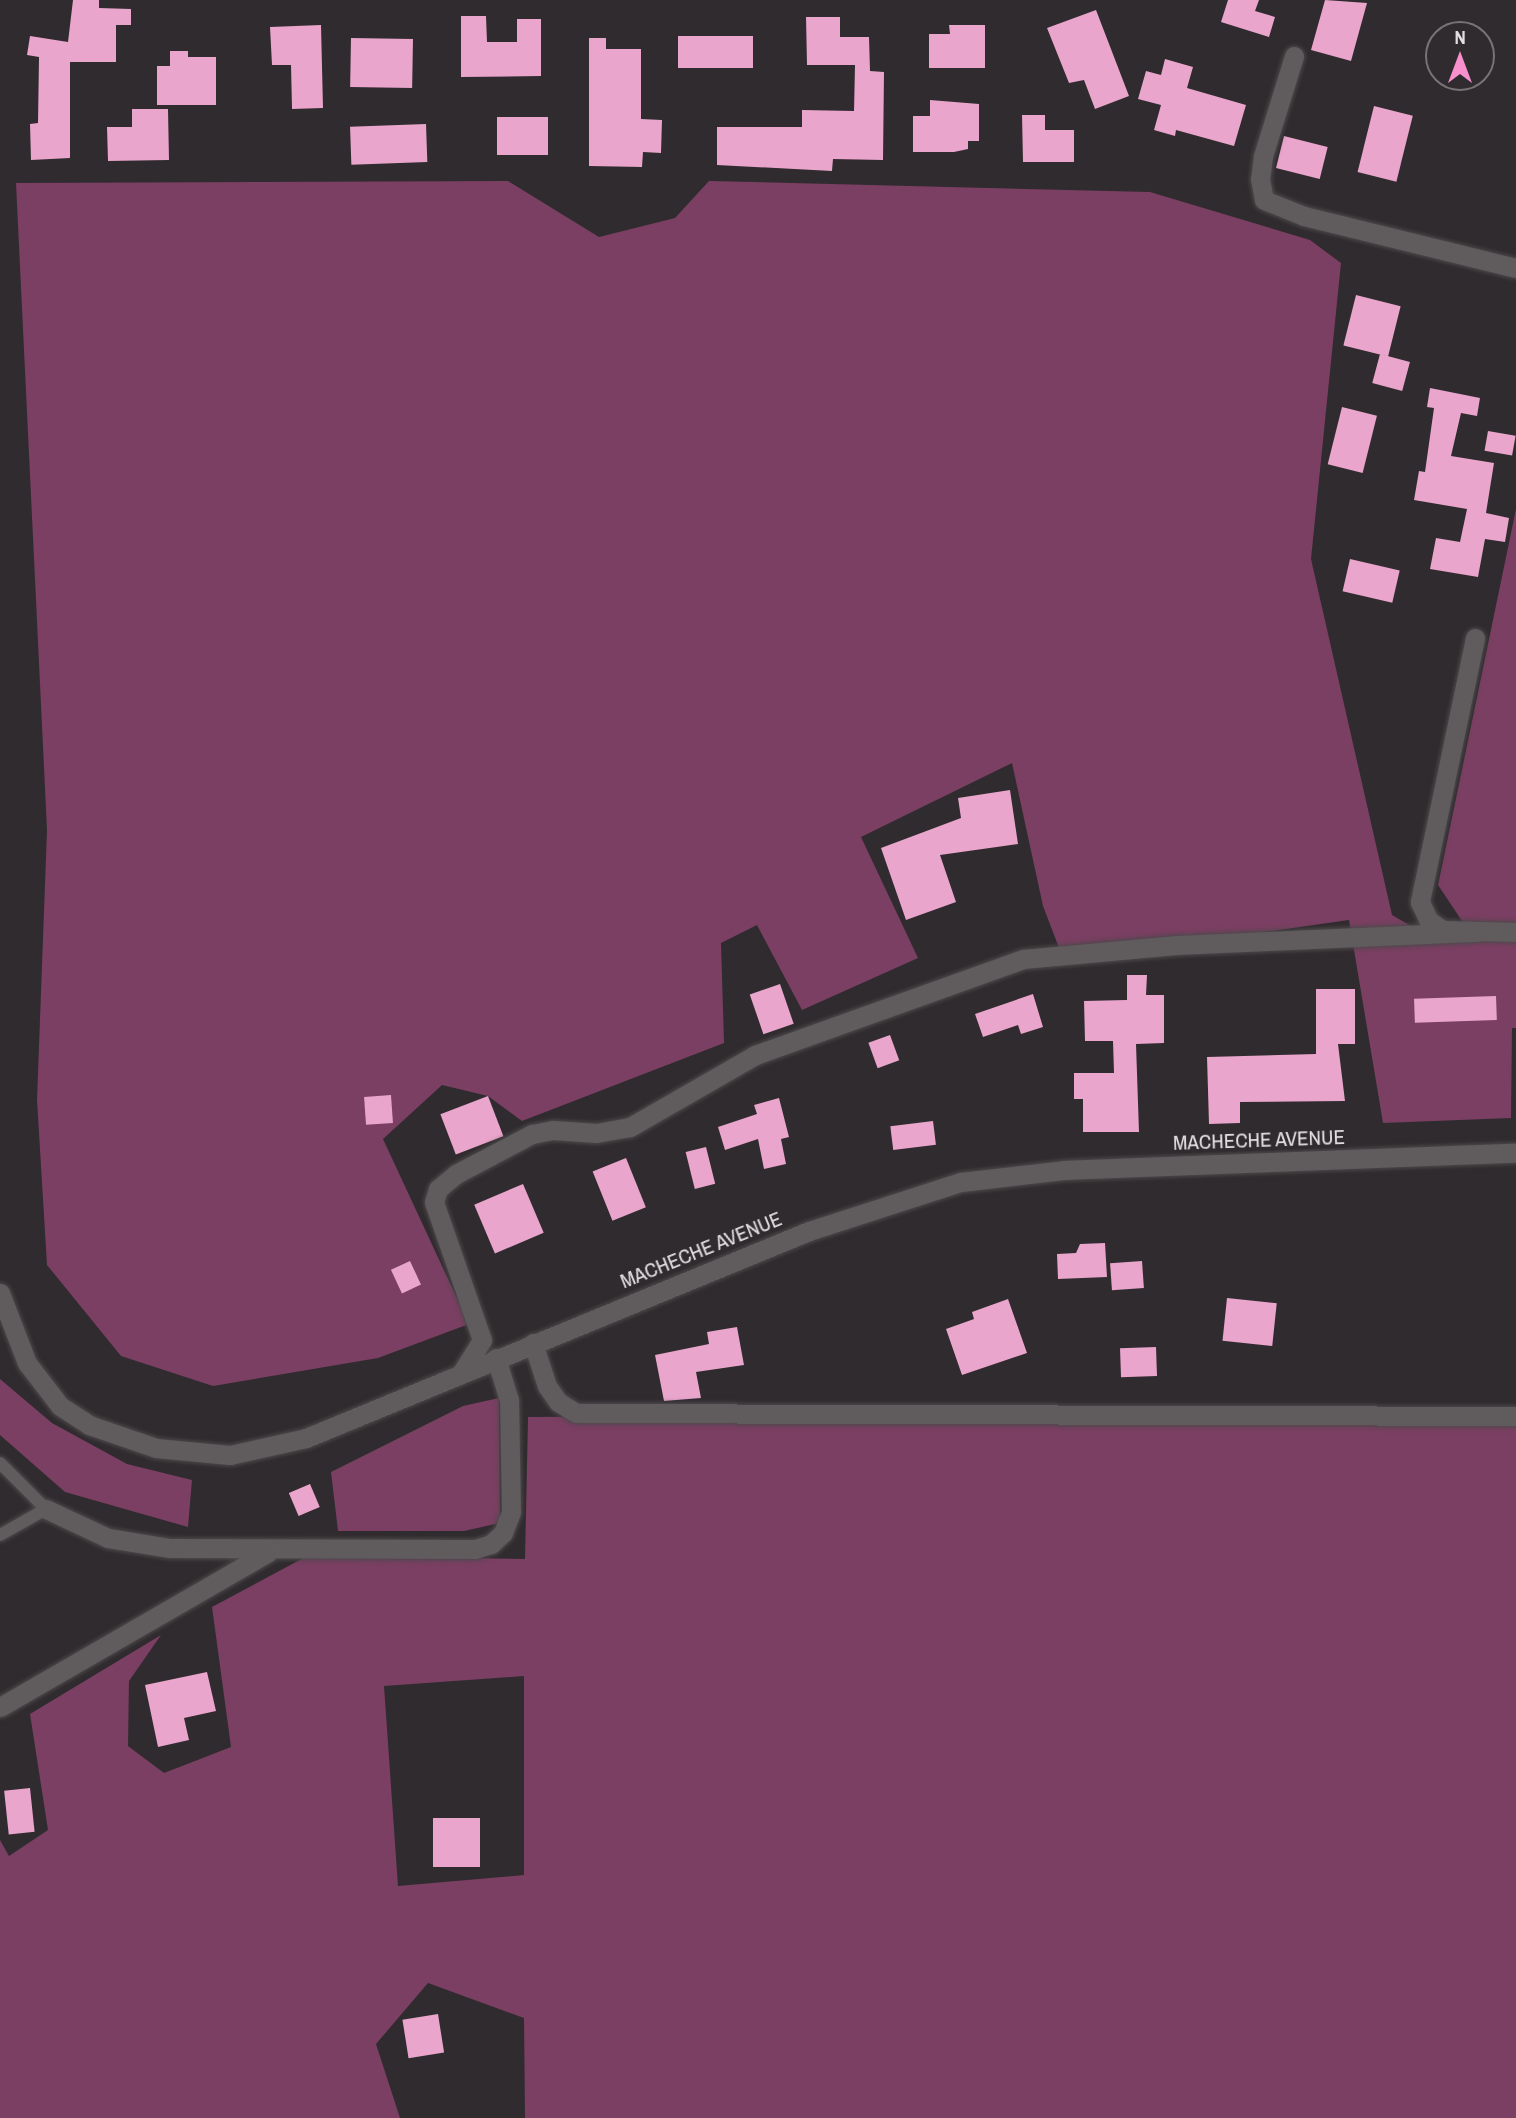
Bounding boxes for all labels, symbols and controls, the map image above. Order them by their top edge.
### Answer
north arrow [1425,21,1495,91]
text: N [1454,24,1466,50]
street label: MACHECHE AVENUE [1172,1124,1346,1156]
street label: MACHECHE AVENUE [616,1206,786,1294]

